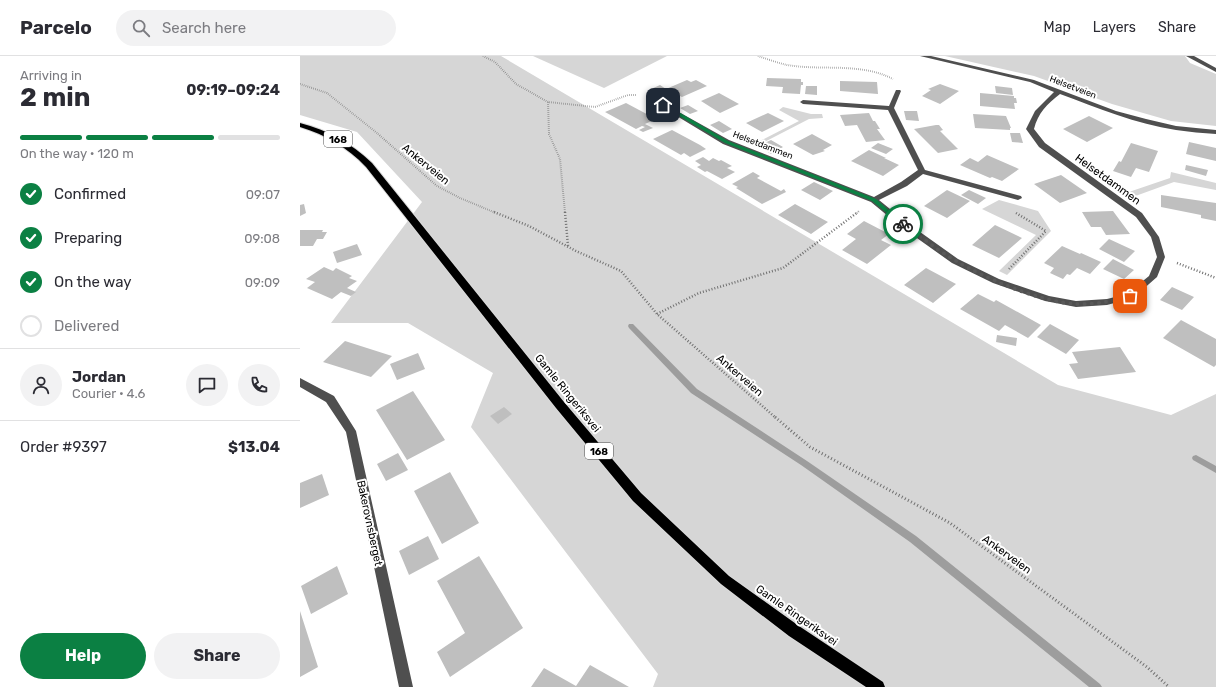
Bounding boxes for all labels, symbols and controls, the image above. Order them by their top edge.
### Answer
search box [116,10,396,46]
text: Parcelo [20,16,92,39]
icon: search [130,17,152,39]
text: Search here [162,19,246,37]
text: Map [1044,19,1071,36]
text: Layers [1093,19,1136,36]
text: Share [1158,19,1196,36]
text: Arriving in [20,68,82,83]
street label: Helsetveien [1048,73,1098,101]
text: 09:19–09:24 [186,81,280,99]
text: 2 min [20,82,90,113]
pin [646,88,680,122]
icon: home [652,94,674,116]
street label: Helsetdammen [732,129,794,161]
road number: 168 [324,131,352,147]
street label: Ankerveien [399,141,452,187]
text: On the way · 120 m [20,146,134,161]
street label: Helsetdammen [1072,151,1143,208]
icon: check [20,183,42,205]
text: Confirmed [54,185,126,203]
text: 09:07 [246,187,280,202]
courier [883,204,923,244]
icon: bike [892,213,914,235]
icon: check [20,227,42,249]
text: Preparing [54,229,122,247]
text: 09:08 [244,231,280,246]
icon: check [20,271,42,293]
text: On the way [54,273,132,291]
text: 09:09 [245,275,280,290]
pin [1113,279,1147,313]
icon: bag [1119,285,1141,307]
text: Delivered [54,317,119,335]
street label: Gamle Ringeriksvei [532,352,603,435]
street label: Ankerveien [714,352,766,399]
button: person [20,364,62,406]
button: chat [186,364,228,406]
button: phone [238,364,280,406]
text: Jordan [72,368,126,386]
text: Courier · 4.6 [72,386,145,401]
text: Order #9397 [20,438,107,456]
text: $13.04 [228,438,280,456]
road number: 168 [585,443,613,459]
street label: Bakerovnsberget [354,479,385,568]
street label: Ankerveien [980,532,1034,577]
street label: Gamle Ringeriksvei [753,582,840,648]
button: Help [20,633,146,679]
button: Share [154,633,280,679]

